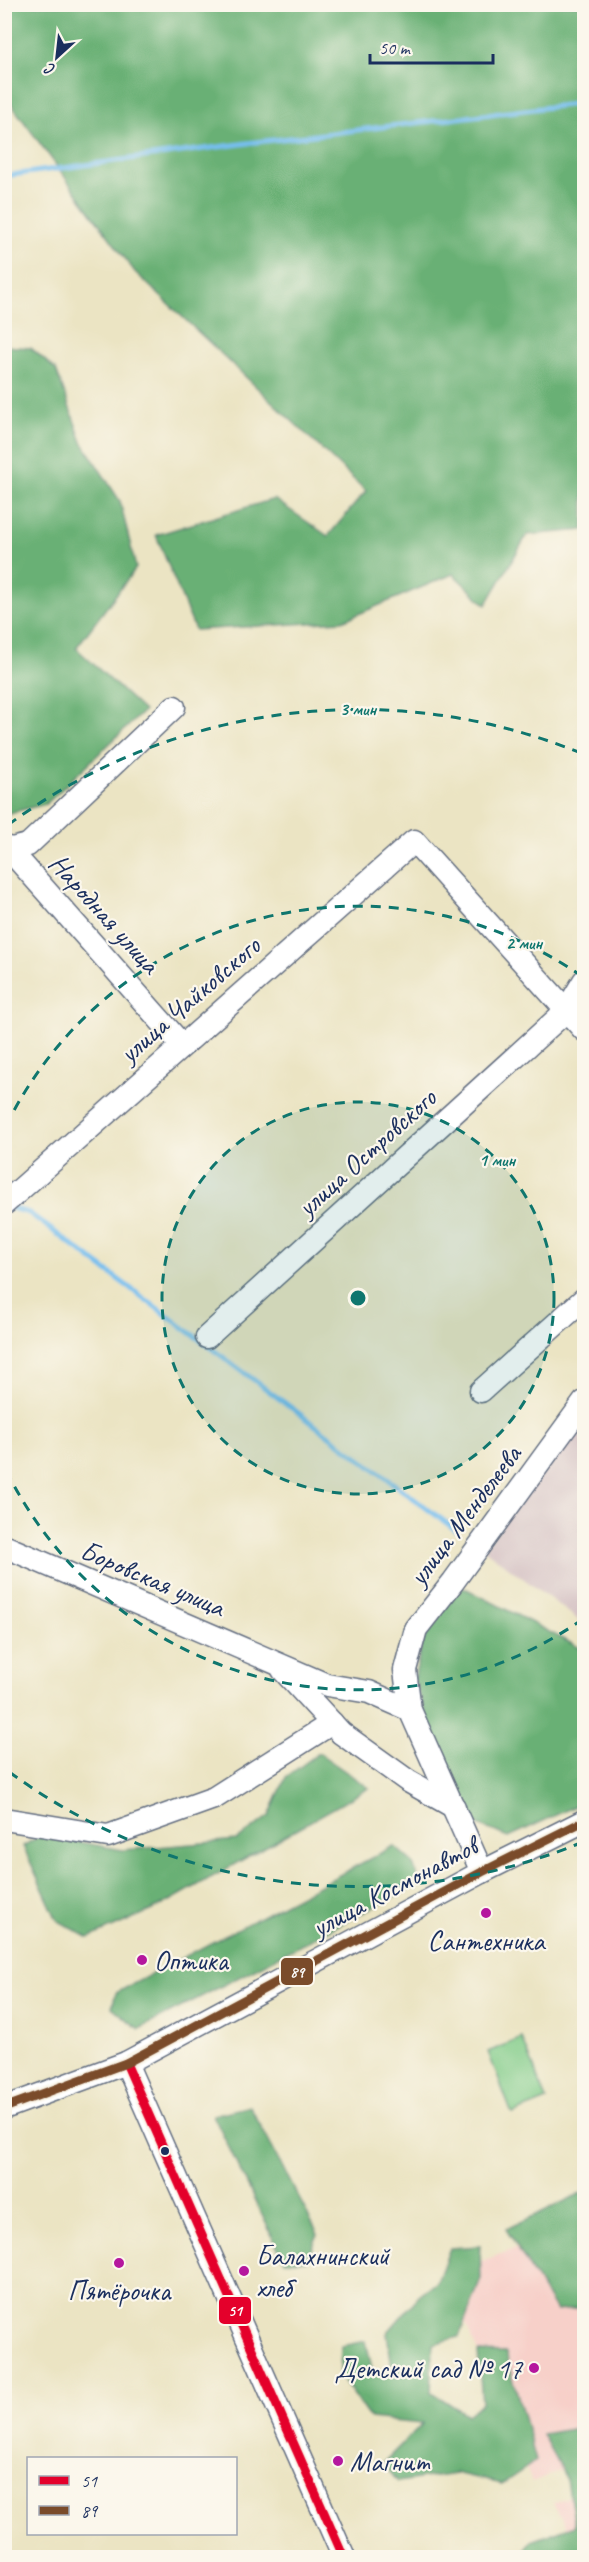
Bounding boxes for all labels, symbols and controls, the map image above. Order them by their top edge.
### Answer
north arrow [27,27,87,87]
scale bar [370,27,493,65]
text: 50 m [379,37,412,59]
text: С [41,58,59,80]
text: 3 мин [340,698,377,720]
street label: Народная улица [42,846,169,982]
street label: улица Чайковского [110,927,269,1072]
text: 2 мин [506,932,543,954]
street label: улица Островского [288,1079,445,1225]
text: 1 мин [479,1149,516,1171]
centre of rings [348,1288,368,1308]
street label: улица Менделеева [399,1437,530,1594]
street label: Боровская улица [75,1532,232,1625]
street label: улица Космонавтов [304,1826,487,1946]
marker: Сантехника [479,1906,493,1920]
place label: Сантехника [427,1923,546,1958]
place label: Оптика [154,1943,230,1978]
marker: Оптика [135,1953,149,1967]
line badge: 89 [280,1957,314,1986]
text: 89 [290,1962,306,1982]
unlabelled marker [159,2145,171,2157]
place label: Балахнинский хлеб [256,2238,391,2305]
marker: Пятёрочка [112,2256,126,2270]
marker: Балахнинский хлеб [237,2264,251,2278]
place label: Пятёрочка [68,2273,172,2308]
line badge: 51 [218,2296,252,2325]
text: 51 [228,2301,244,2321]
place label: Детский сад № 17 [335,2351,523,2386]
marker: Детский сад № 17 [527,2361,541,2375]
place label: Магнит [350,2444,431,2479]
marker: Магнит [331,2454,345,2468]
legend [27,2457,237,2535]
text: 51 [81,2470,98,2492]
text: 89 [81,2500,99,2522]

